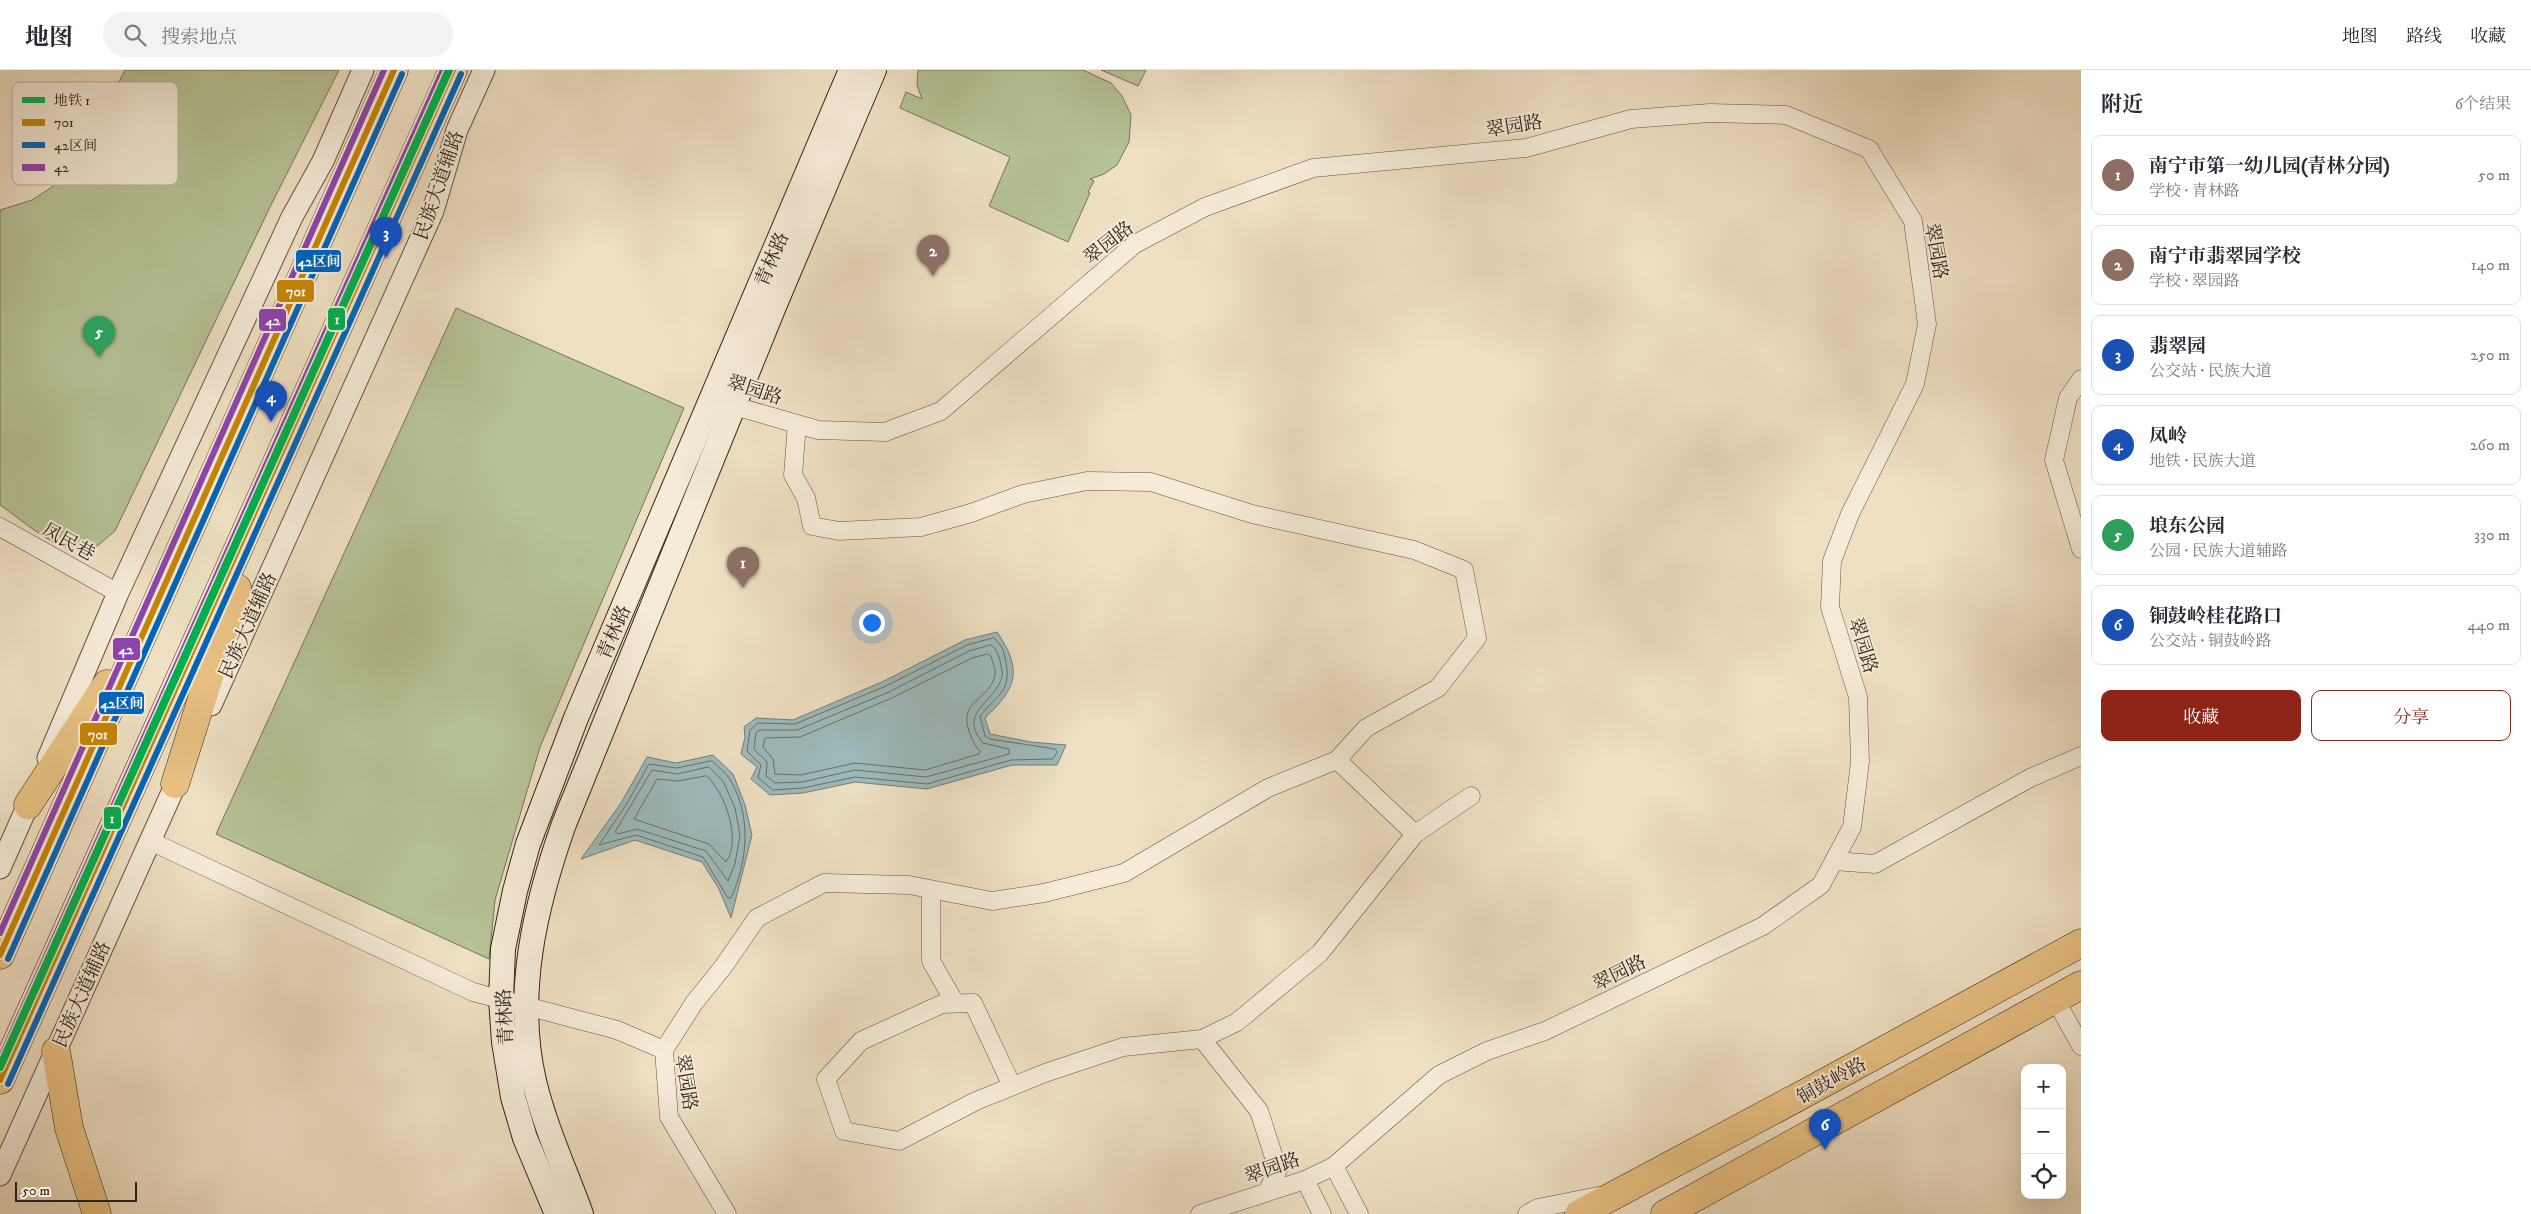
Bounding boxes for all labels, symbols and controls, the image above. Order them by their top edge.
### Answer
search box [103,12,453,57]
icon: search [121,21,149,49]
text: 地图 [25,23,73,53]
text: 搜索地点 [161,26,237,49]
text: 地图 [2342,26,2378,48]
text: 路线 [2406,26,2442,48]
text: 收藏 [2470,26,2506,48]
legend [12,82,178,185]
text: 地铁 1 [54,92,90,110]
text: 附近 [2101,92,2143,118]
text: 6个结果 [2455,94,2511,114]
street label: 翠园路 [1484,111,1544,142]
text: 701 [54,114,74,132]
street label: 民族大道辅路 [410,128,469,243]
text: 42区间 [54,137,97,155]
text: 南宁市第一幼儿园(青林分园) [2149,155,2390,178]
text: 42 [54,159,69,177]
text: 1 [2115,165,2121,185]
text: 50 m [2478,165,2510,185]
text: 学校 · 青林路 [2149,181,2240,201]
pin: 3 [370,217,402,258]
street label: 翠园路 [1079,217,1138,270]
street label: 翠园路 [1919,221,1952,281]
street label: 青林路 [751,229,794,290]
pin: 2 [917,235,949,276]
text: 南宁市翡翠园学校 [2149,245,2301,268]
line badge: 42区间 [295,249,342,273]
text: 42区间 [297,253,340,271]
text: 2 [2114,255,2122,275]
text: 140 m [2471,255,2510,275]
text: 学校 · 翠园路 [2149,271,2240,291]
line badge: 701 [276,279,315,303]
text: 701 [286,283,306,301]
line badge: 1 [327,307,346,331]
line badge: 42 [258,308,287,332]
text: 1 [334,311,340,329]
text: 42 [265,312,282,330]
pin: 5 [83,316,115,357]
text: 翡翠园 [2149,335,2206,358]
text: 3 [2115,345,2121,365]
text: 250 m [2470,345,2510,365]
text: 公交站 · 民族大道 [2149,361,2272,381]
street label: 翠园路 [724,371,785,410]
pin: 4 [255,381,287,422]
text: 凤岭 [2149,425,2187,448]
text: 4 [2113,435,2123,455]
text: 260 m [2470,435,2510,455]
text: 地铁 · 民族大道 [2149,451,2256,471]
text: 埌东公园 [2149,515,2225,538]
street label: 凤民巷 [38,518,99,566]
text: 5 [2114,525,2122,545]
text: 330 m [2474,525,2510,545]
text: 公园 · 民族大道辅路 [2149,541,2288,561]
pin: 1 [727,547,759,588]
street label: 民族大道辅路 [215,569,282,682]
street label: 青林路 [593,602,636,663]
text: 铜鼓岭桂花路口 [2149,605,2282,628]
your location [859,610,885,636]
street label: 翠园路 [1843,615,1882,676]
text: 6 [2114,615,2122,635]
text: 440 m [2468,615,2510,635]
text: 公交站 · 铜鼓岭路 [2149,631,2272,651]
line badge: 42 [112,637,141,661]
text: 42 [118,641,135,659]
button: 收藏 [2101,690,2301,741]
button: 分享 [2311,690,2511,741]
line badge: 42区间 [98,691,145,715]
text: 42区间 [100,695,143,713]
line badge: 701 [79,722,118,746]
text: 701 [88,726,108,744]
line badge: 1 [103,806,122,830]
text: 1 [109,810,115,828]
street label: 民族大道辅路 [49,938,116,1051]
street label: 翠园路 [1589,951,1650,996]
street label: 青林路 [493,988,518,1046]
street label: 翠园路 [670,1052,701,1112]
street label: 铜鼓岭路 [1793,1053,1871,1110]
map controls [2021,1064,2066,1199]
button: + [2021,1064,2066,1109]
pin: 6 [1809,1109,1841,1150]
button: − [2021,1109,2066,1154]
street label: 翠园路 [1242,1148,1303,1189]
button: locate [2021,1154,2066,1199]
scale bar [15,1179,138,1202]
text: 50 m [22,1182,50,1200]

